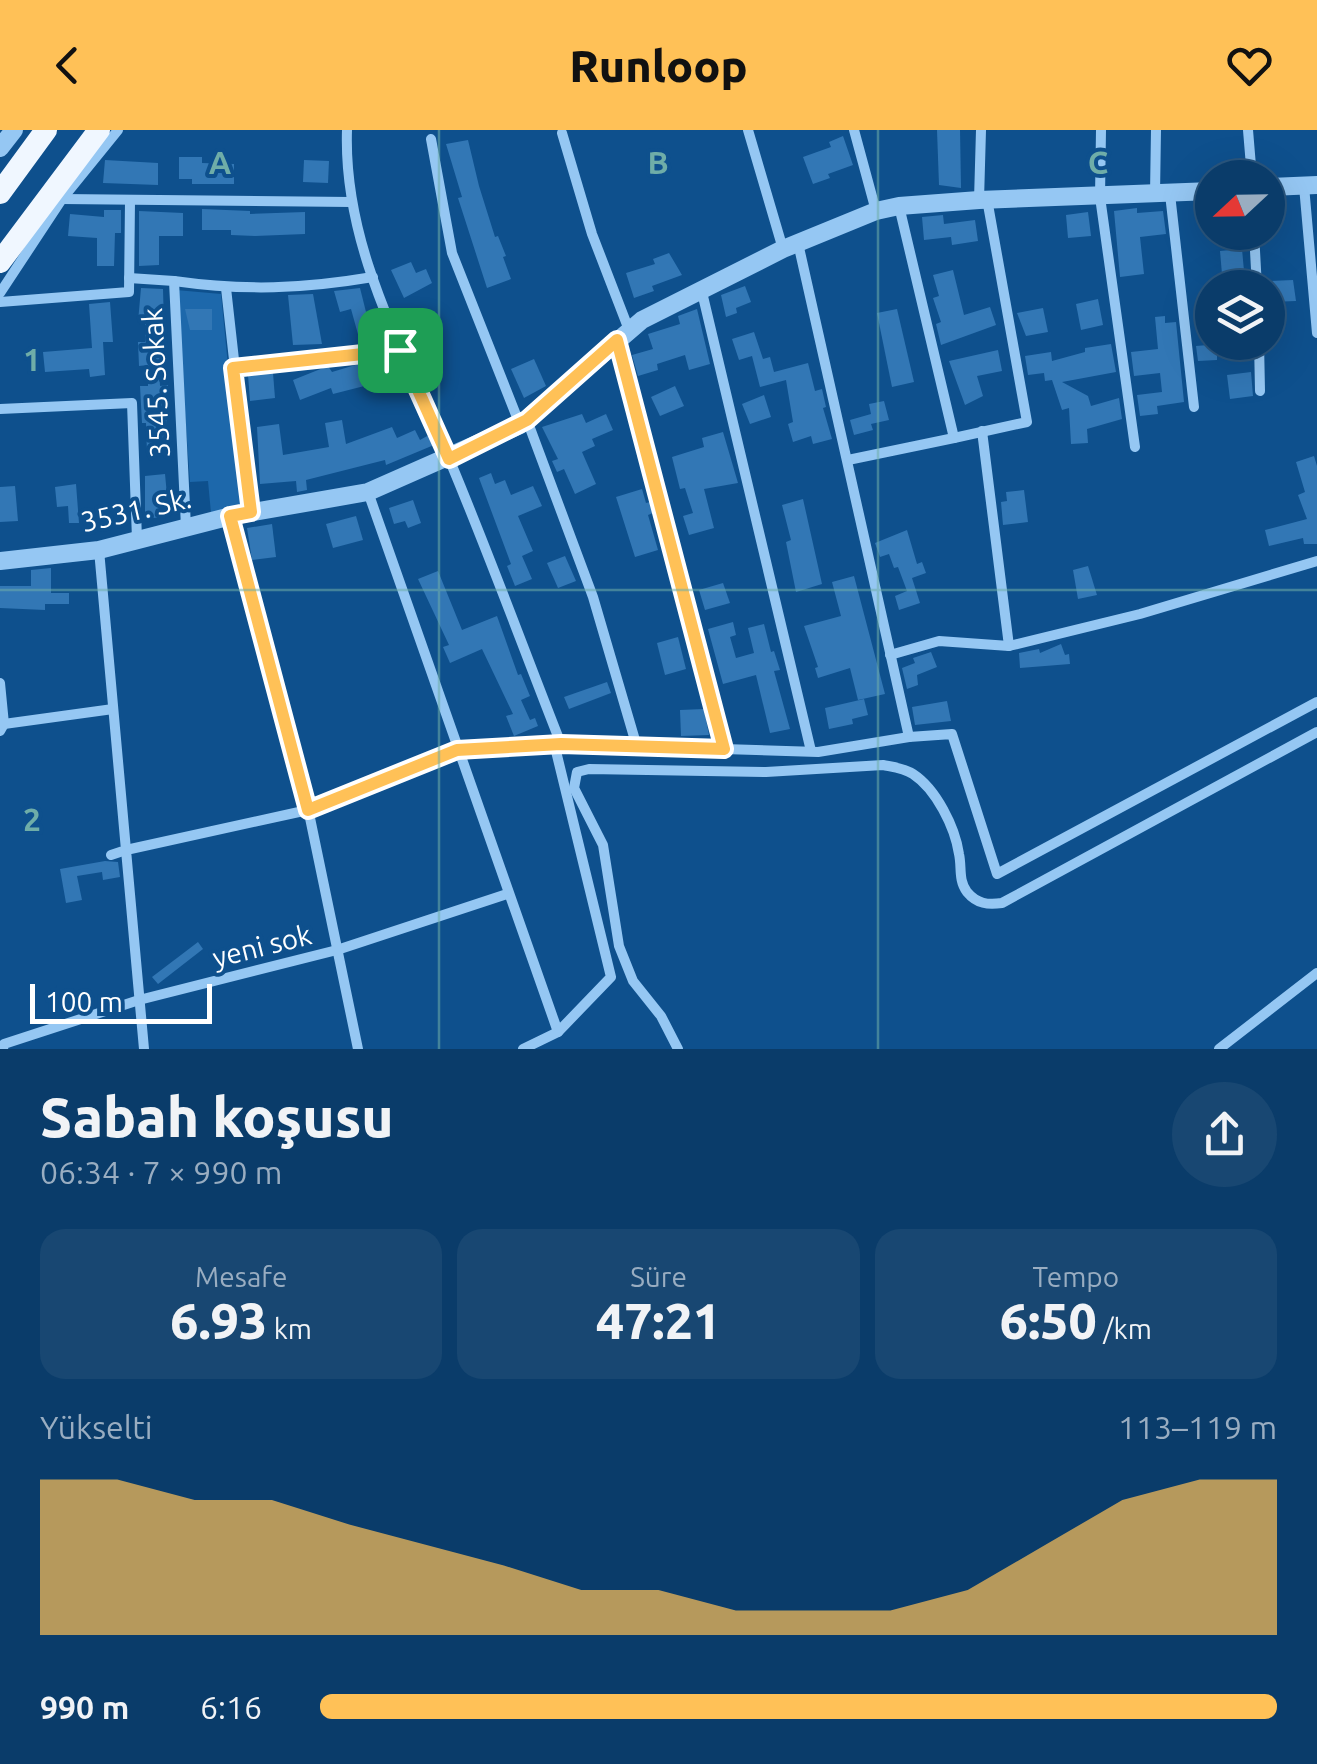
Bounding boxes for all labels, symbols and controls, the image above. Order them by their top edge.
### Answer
icon: back [40,38,95,93]
icon: heart [1222,38,1277,93]
text: Runloop [569,40,748,91]
text: A [209,144,232,180]
text: B [647,144,669,180]
text: C [1088,144,1108,180]
north arrow [1195,160,1285,250]
map controls [1195,160,1285,360]
button: layers [1195,270,1285,360]
street label: 3545. Sokak [136,307,175,459]
pin [358,308,443,393]
icon: arrive [373,323,428,378]
text: 1 [23,341,41,377]
street label: 3531. Sk. [78,482,194,537]
text: 2 [23,801,41,837]
street label: yeni sok [209,918,315,973]
scale bar [30,979,212,1024]
text: 100 m [45,986,123,1017]
button: share [1172,1082,1277,1187]
text: Sabah koşusu [40,1086,394,1147]
text: 06:34 · 7 × 990 m [40,1154,282,1190]
text: Mesafe [195,1261,287,1292]
text: Süre [630,1261,687,1292]
text: Tempo [1033,1261,1119,1292]
text: 6.93 [170,1292,267,1348]
text: 47:21 [596,1292,721,1348]
text: 6:50 [1000,1292,1097,1348]
text: km [267,1313,312,1344]
text: /km [1097,1313,1152,1344]
text: Yükselti [40,1409,152,1445]
text: 113–119 m [1118,1409,1277,1445]
text: 990 m [40,1689,129,1725]
text: 6:16 [200,1689,262,1725]

